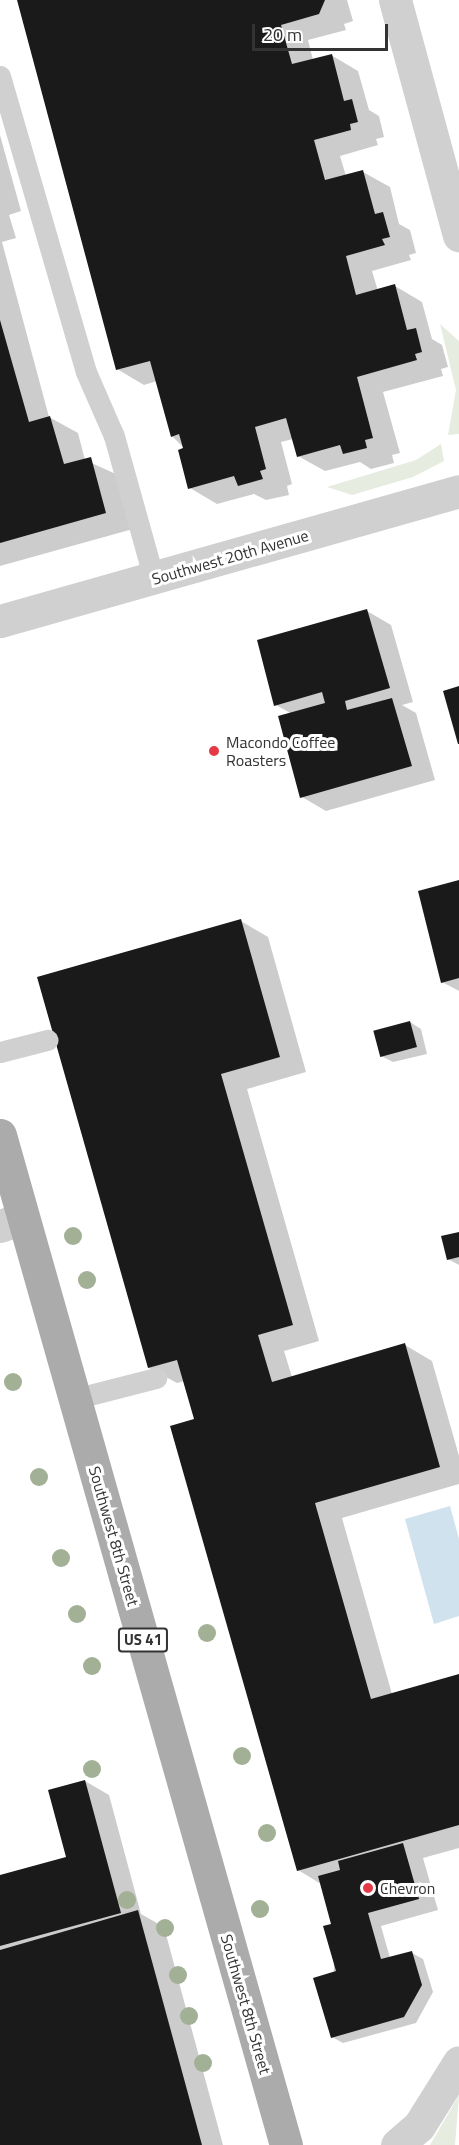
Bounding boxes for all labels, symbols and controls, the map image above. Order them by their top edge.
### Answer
scale bar [255,12,392,50]
text: 20 m [263,21,302,48]
street label: Southwest 20th Avenue [149,525,311,589]
place label: Macondo Coffee Roasters [226,732,335,770]
marker: Macondo Coffee Roasters [207,744,221,758]
street label: Southwest 8th Street [85,1464,143,1608]
road number: US 41 [118,1628,168,1652]
place label: Chevron [380,1878,435,1898]
marker: Chevron [361,1881,375,1895]
street label: Southwest 8th Street [217,1932,275,2076]

